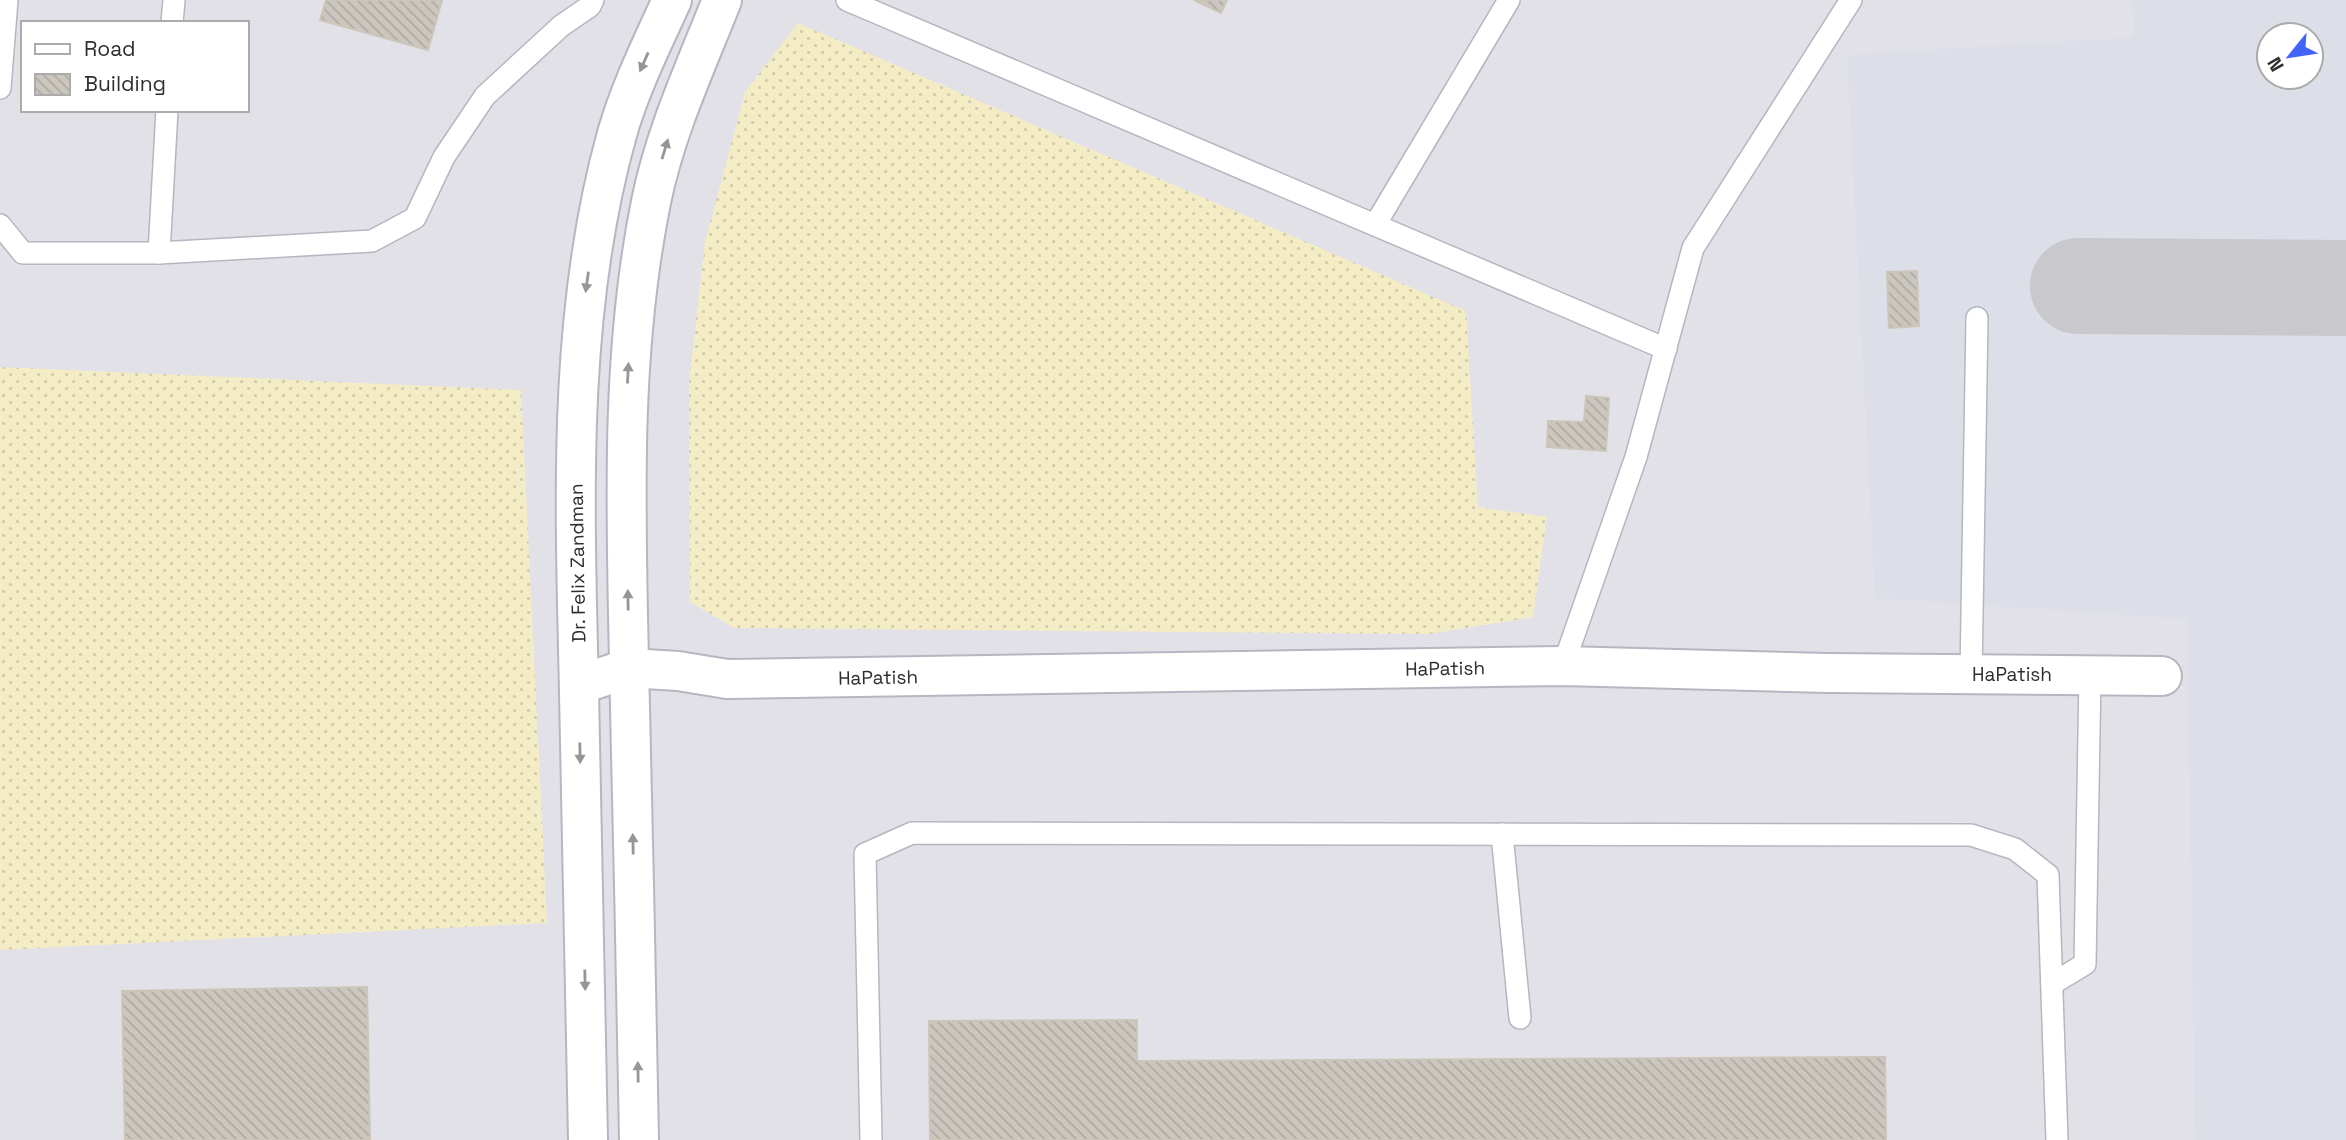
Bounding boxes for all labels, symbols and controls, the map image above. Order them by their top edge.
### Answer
legend [21,21,248,112]
north arrow [2255,21,2325,91]
text: Road [84,35,136,62]
one-way arrow [638,52,650,72]
text: N [2262,52,2290,76]
text: Building [84,70,166,97]
one-way arrow [661,138,671,159]
one-way arrow [582,271,593,293]
one-way arrow [623,362,634,384]
street label: Dr. Felix Zandman [564,483,591,643]
one-way arrow [622,589,633,611]
street label: HaPatish [1405,655,1485,682]
street label: HaPatish [1972,662,2052,687]
street label: HaPatish [838,664,918,691]
one-way arrow [574,742,586,764]
one-way arrow [627,833,638,855]
one-way arrow [579,970,591,992]
one-way arrow [632,1061,643,1083]

